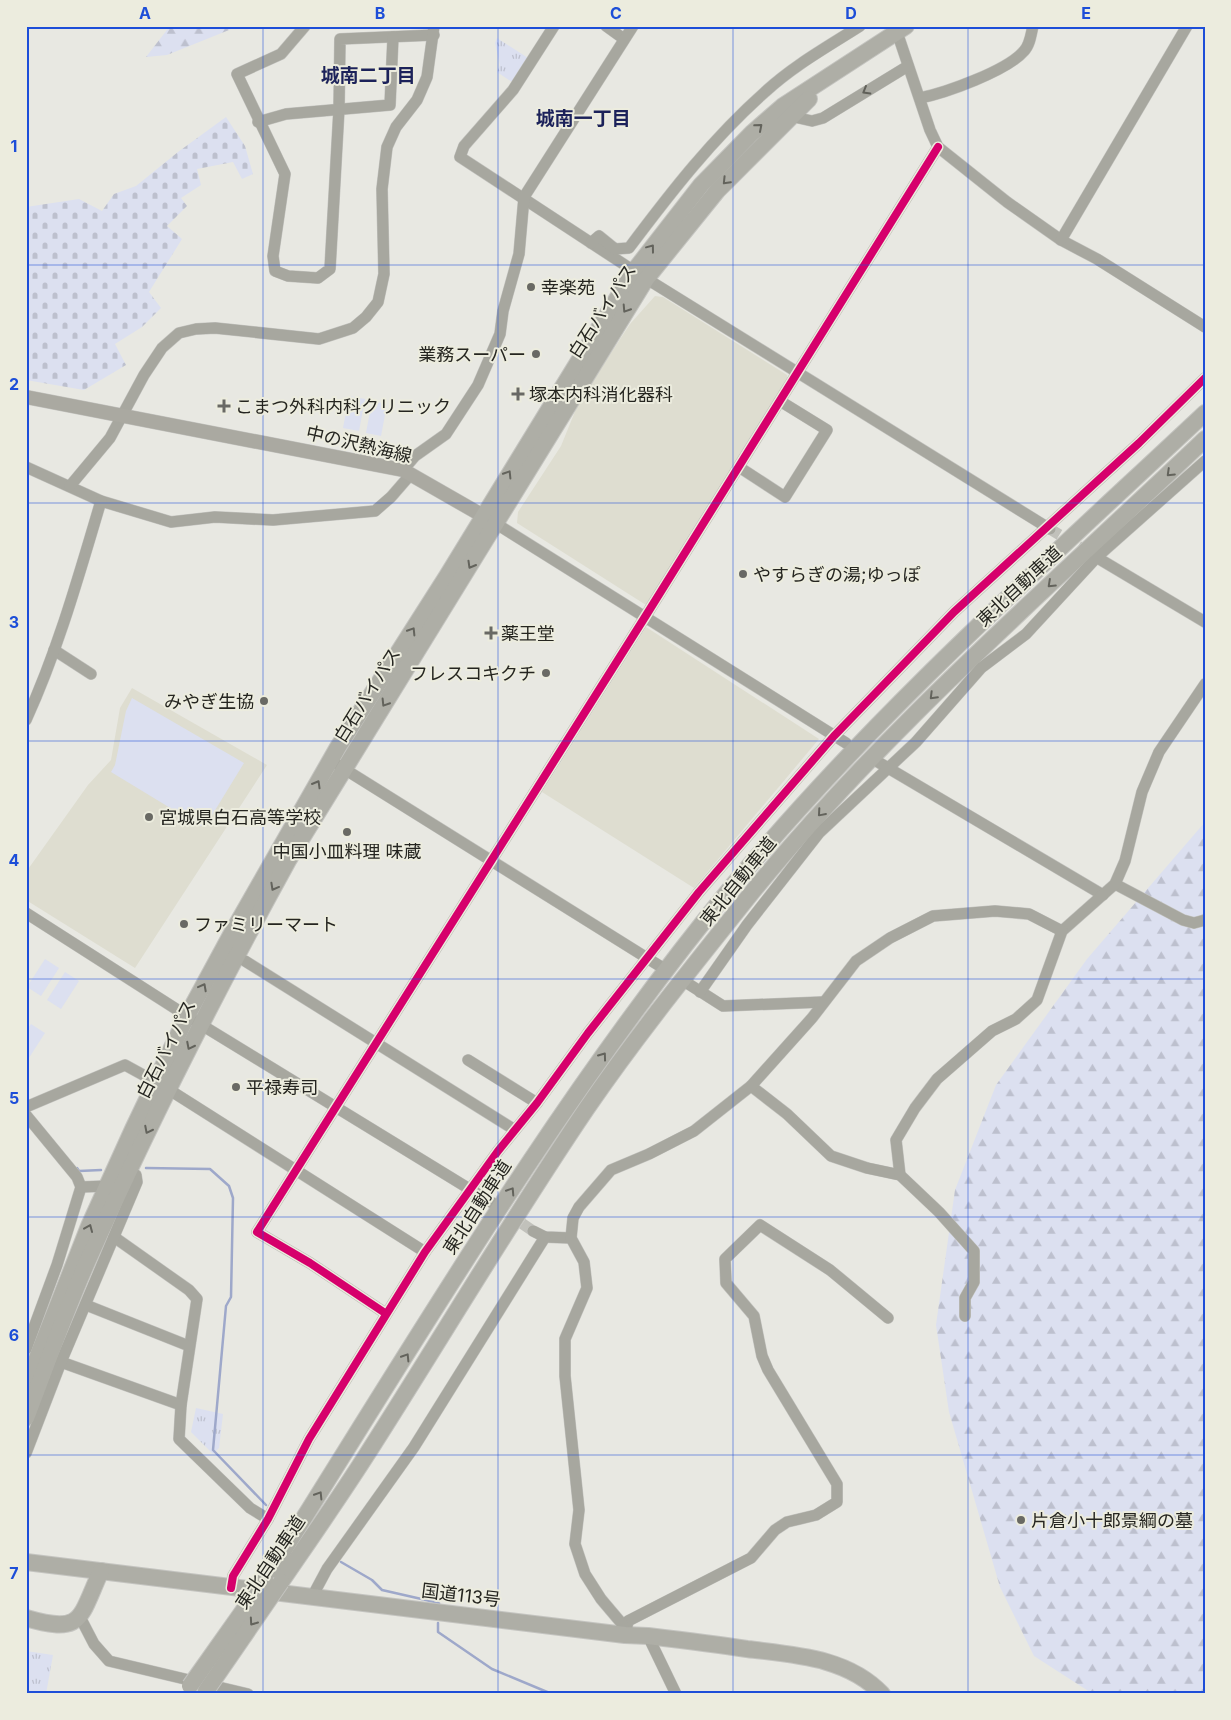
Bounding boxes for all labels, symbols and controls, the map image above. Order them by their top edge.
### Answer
text: A [139,3,151,23]
text: B [375,3,385,23]
text: C [610,3,622,23]
text: D [845,3,857,23]
text: E [1081,3,1091,23]
district label: 城南二丁目 [320,64,416,87]
one-way arrow [862,84,871,94]
district label: 城南一丁目 [535,107,631,130]
one-way arrow [753,124,762,133]
text: 1 [11,136,17,156]
one-way arrow [723,175,732,184]
one-way arrow [645,244,654,254]
street label: 白石バイパス [564,260,640,362]
place label: 幸楽苑 [541,277,595,298]
marker: 幸楽苑 [525,281,537,293]
one-way arrow [623,304,633,313]
place label: 業務スーパー [418,344,526,365]
marker: 業務スーパー [530,348,542,360]
text: 2 [9,374,19,394]
place label: 塚本内科消化器科 [529,384,673,405]
marker: 塚本内科消化器科 [511,387,525,401]
place label: こまつ外科内科クリニック [235,396,451,417]
marker: こまつ外科内科クリニック [217,399,231,413]
street label: 中の沢熱海線 [304,422,414,466]
one-way arrow [1166,467,1175,476]
one-way arrow [502,470,511,480]
street label: 東北自動車道 [972,541,1066,631]
one-way arrow [467,560,477,569]
place label: やすらぎの湯;ゆっぽ [753,564,920,585]
marker: やすらぎの湯;ゆっぽ [737,568,749,580]
one-way arrow [1047,578,1056,587]
text: 3 [9,612,19,632]
place label: 薬王堂 [501,623,555,644]
one-way arrow [406,627,415,637]
marker: 薬王堂 [485,627,497,639]
street label: 白石バイパス [330,644,404,746]
place label: フレスコキクチ [410,663,536,684]
marker: フレスコキクチ [540,667,552,679]
one-way arrow [930,690,939,699]
place label: みやぎ生協 [164,691,254,712]
marker: みやぎ生協 [258,695,270,707]
one-way arrow [382,698,391,707]
one-way arrow [310,780,320,789]
place label: 宮城県白石高等学校 [159,807,321,828]
one-way arrow [818,808,827,817]
marker: 宮城県白石高等学校 [143,811,155,823]
marker: 中国小皿料理 味蔵 [341,826,353,838]
street label: 東北自動車道 [696,832,780,930]
place label: 中国小皿料理 味蔵 [272,841,422,862]
text: 4 [9,850,20,870]
one-way arrow [270,882,280,891]
place label: ファミリーマート [194,914,338,935]
marker: ファミリーマート [178,918,190,930]
one-way arrow [197,983,207,992]
street label: 白石バイパス [132,996,200,1102]
one-way arrow [186,1041,196,1050]
one-way arrow [597,1052,606,1062]
place label: 平禄寿司 [246,1077,318,1098]
marker: 平禄寿司 [230,1081,242,1093]
text: 5 [9,1088,19,1108]
one-way arrow [144,1124,154,1133]
street label: 東北自動車道 [439,1156,515,1258]
one-way arrow [505,1187,515,1196]
one-way arrow [82,1224,93,1233]
text: 6 [9,1325,19,1345]
one-way arrow [399,1354,409,1363]
one-way arrow [313,1491,322,1500]
place label: 片倉小十郎景綱の墓 [1031,1510,1193,1531]
street label: 東北自動車道 [231,1511,309,1613]
marker: 片倉小十郎景綱の墓 [1015,1514,1027,1526]
text: 7 [9,1563,19,1583]
street label: 国道113号 [420,1580,502,1610]
one-way arrow [250,1616,259,1626]

